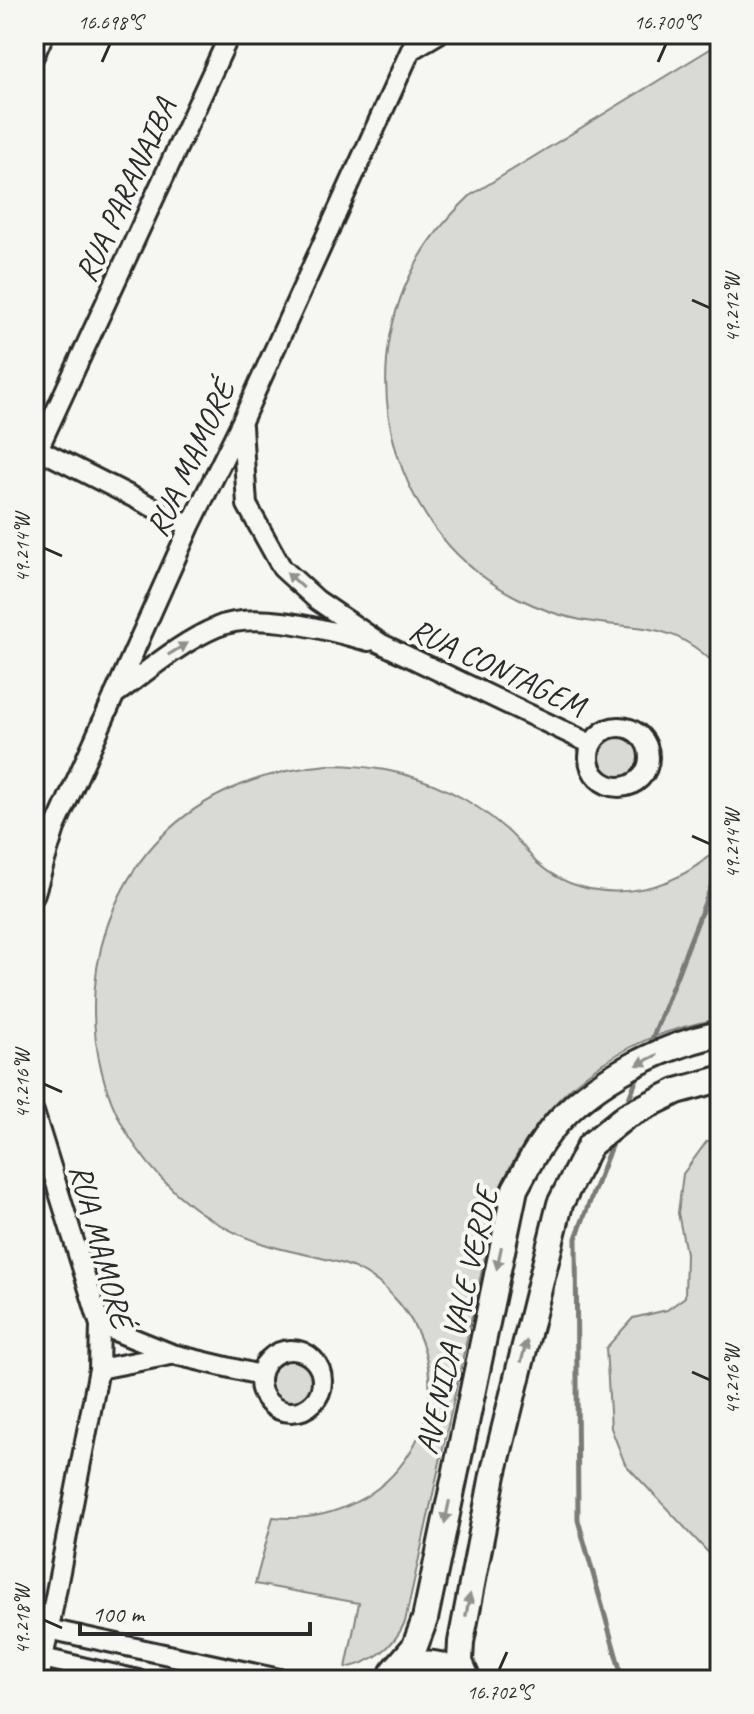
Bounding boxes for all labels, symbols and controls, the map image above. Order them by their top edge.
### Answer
text: 16.698°S [78,10,146,35]
text: 16.700°S [634,10,702,35]
street label: RUA PARANAIBA [65,90,187,288]
text: 49.212°W [720,270,745,343]
street label: RUA MAMORÉ [136,370,246,543]
text: 49.214°W [10,510,35,583]
one-way arrow [286,571,305,589]
street label: RUA CONTAGEM [403,609,594,727]
one-way arrow [167,643,189,657]
text: 49.214°W [720,806,745,879]
text: 49.216°W [10,1046,35,1119]
one-way arrow [635,1054,658,1067]
street label: RUA MAMORÉ [60,1160,144,1336]
street label: AVENIDA VALE VERDE [406,1180,508,1458]
one-way arrow [492,1246,505,1271]
one-way arrow [518,1338,530,1363]
text: 49.216°W [720,1342,745,1415]
one-way arrow [440,1500,452,1525]
text: 49.218°W [10,1582,35,1655]
scale bar [80,1586,310,1636]
one-way arrow [462,1592,474,1617]
text: 100 m [92,1599,146,1629]
text: 16.702°S [467,1680,535,1705]

